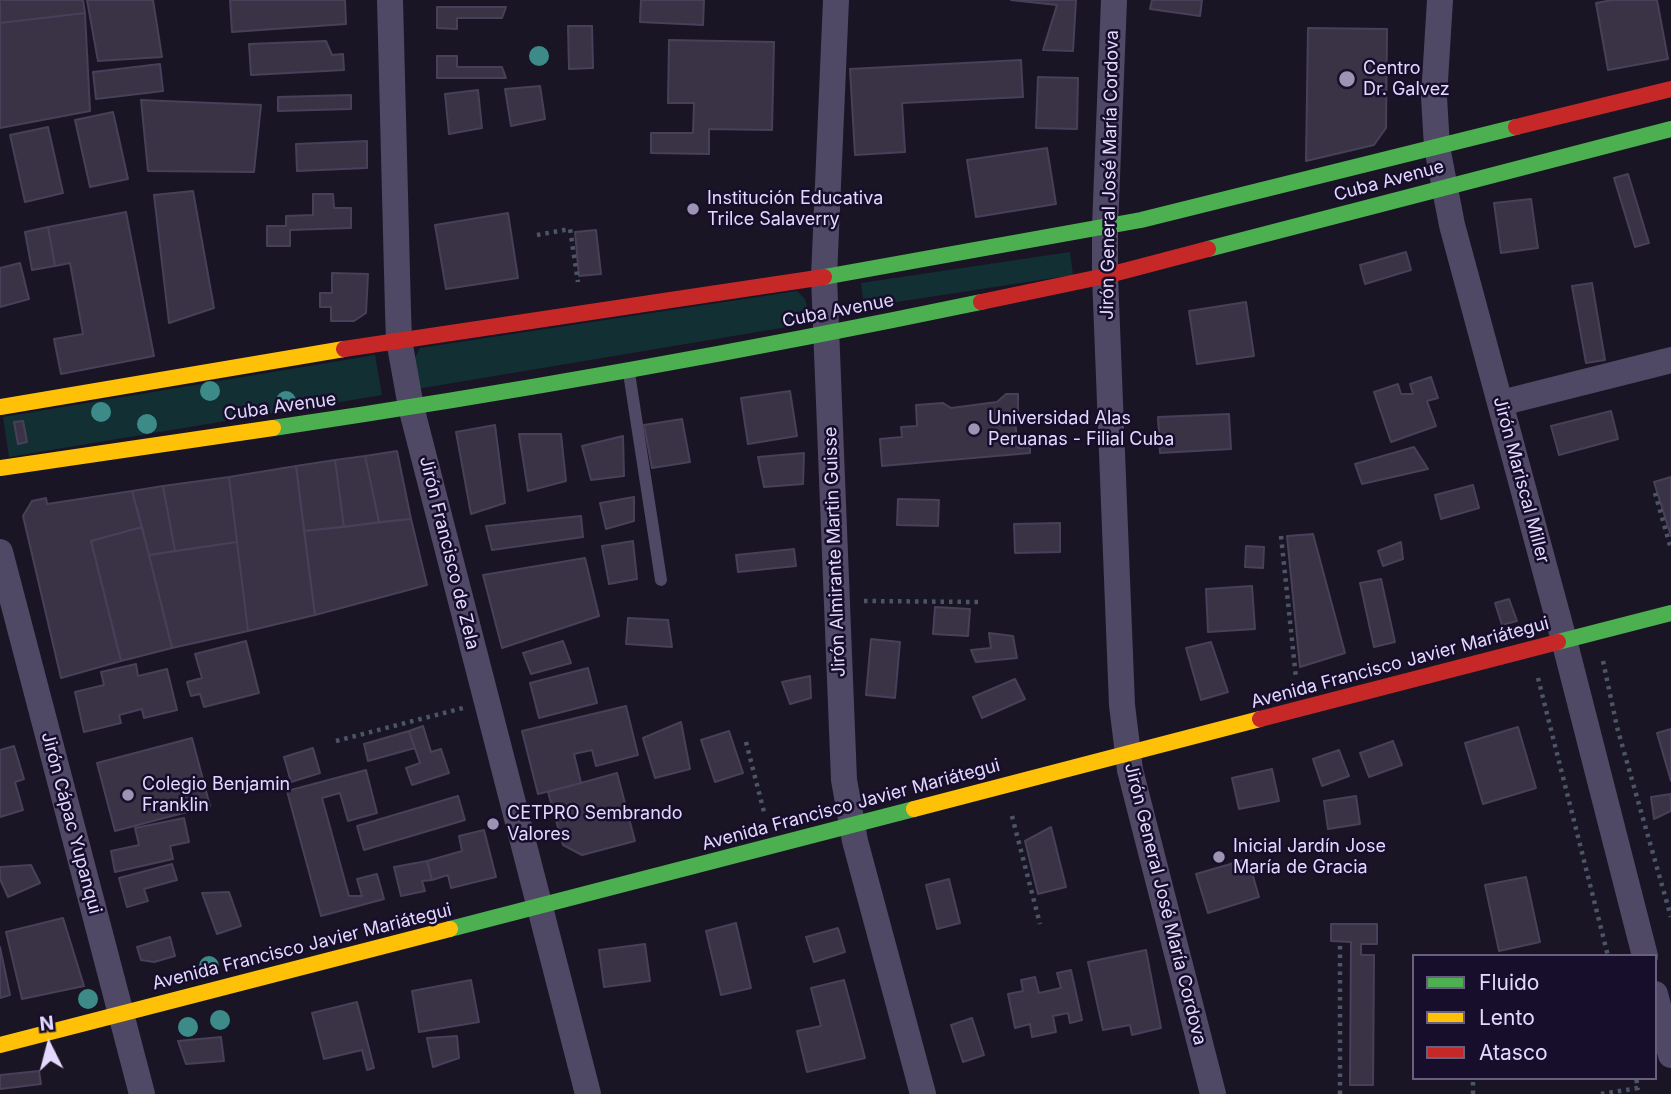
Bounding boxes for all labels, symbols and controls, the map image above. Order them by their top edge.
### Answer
street label: Jirón General José María Cordova [1097,30,1123,320]
place label: Centro Dr. Galvez [1363,58,1450,100]
marker: Centro Dr. Galvez [1337,69,1357,89]
street label: Cuba Avenue [1331,156,1447,206]
place label: Institución Educativa Trilce Salaverry [707,188,883,230]
marker: Institución Educativa Trilce Salaverry [685,201,701,217]
street label: Cuba Avenue [780,290,896,332]
street label: Cuba Avenue [222,388,338,426]
street label: Jirón Mariscal Miller [1488,394,1554,566]
place label: Universidad Alas Peruanas - Filial Cuba [988,408,1174,450]
marker: Universidad Alas Peruanas - Filial Cuba [966,421,982,437]
street label: Jirón Almirante Martin Guisse [820,426,850,678]
street label: Jirón Francisco de Zela [415,454,483,652]
street label: Avenida Francisco Javier Mariátegui [1249,613,1551,713]
street label: Jirón Cápac Yupanqui [36,730,106,916]
street label: Avenida Francisco Javier Mariátegui [700,755,1002,855]
street label: Jirón General José María Cordova [1119,761,1211,1047]
place label: Colegio Benjamin Franklin [142,774,290,816]
marker: Colegio Benjamin Franklin [120,787,136,803]
place label: CETPRO Sembrando Valores [507,803,683,846]
marker: CETPRO Sembrando Valores [485,816,501,832]
place label: Inicial Jardín Jose María de Gracia [1233,836,1386,878]
marker: Inicial Jardín Jose María de Gracia [1211,849,1227,865]
street label: Avenida Francisco Javier Mariátegui [150,899,454,995]
legend [1412,954,1657,1080]
text: Fluido [1479,970,1539,995]
text: Lento [1479,1005,1535,1030]
north arrow [14,1010,84,1080]
text: N [38,1011,55,1036]
text: Atasco [1479,1040,1548,1065]

